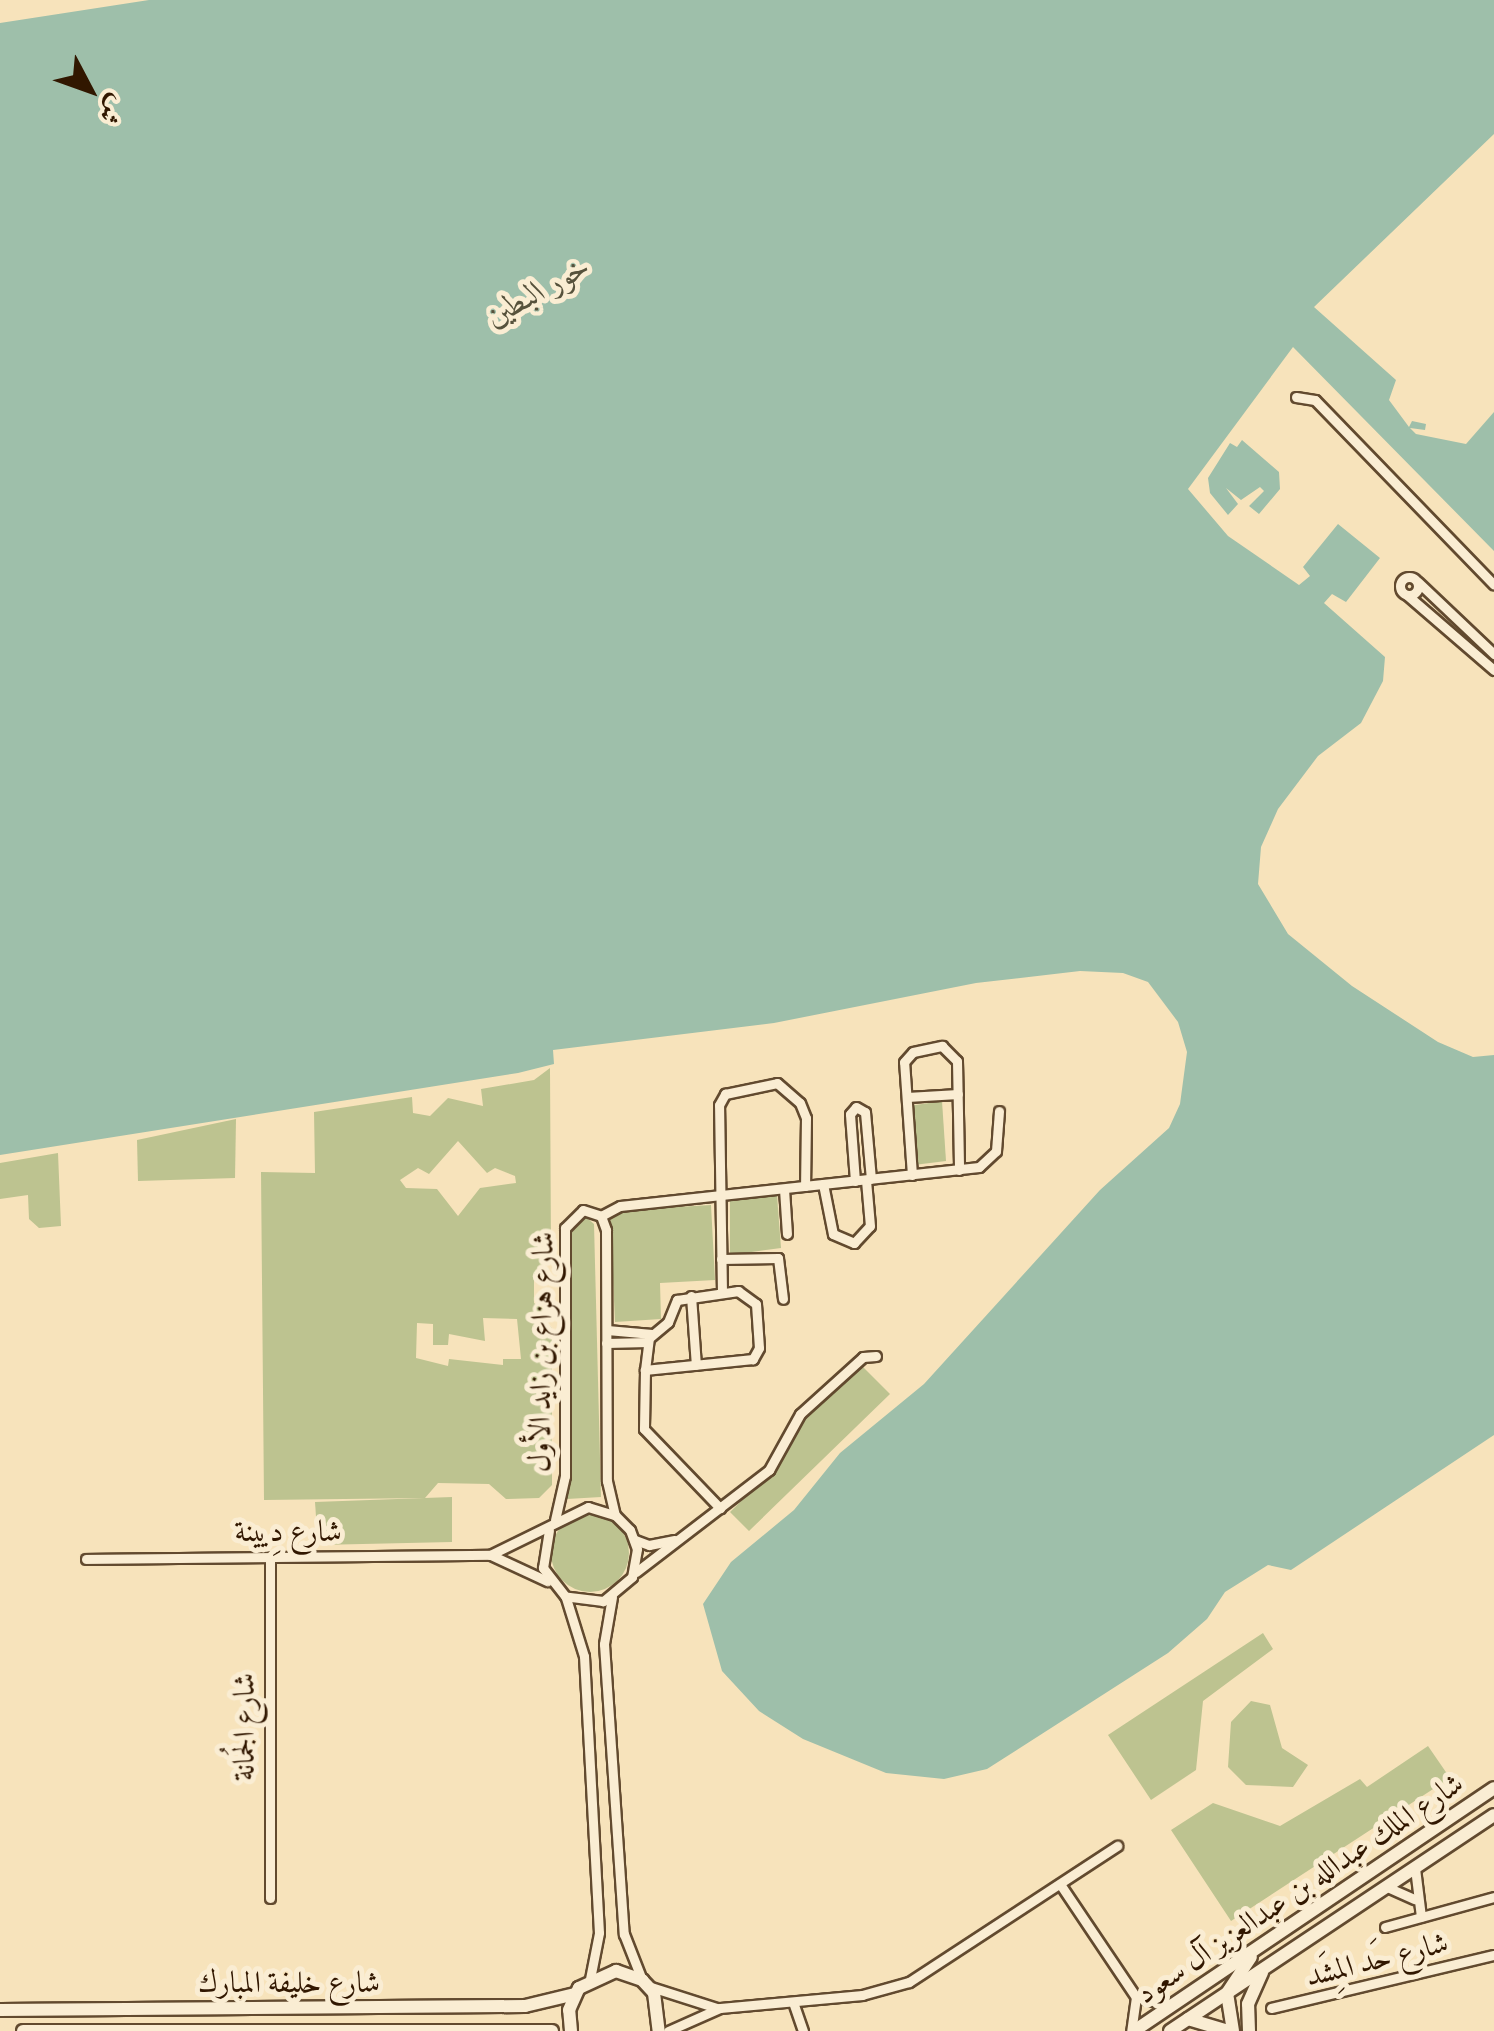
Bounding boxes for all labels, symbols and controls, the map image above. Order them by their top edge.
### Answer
north arrow [40,40,140,140]
text: ش [91,89,135,131]
water label: خور البطين [479,247,597,335]
street label: شارع هزاع بن زايد الأول [522,1231,562,1473]
street label: شارع دِيينة [234,1514,342,1550]
street label: شارع الجُمانة [227,1673,263,1781]
street label: شارع الملك عبدالله بن عبدالعزيز آل سعود [1130,1766,1470,2012]
street label: شارع حَد المِشَد [1302,1925,1452,1995]
street label: شارع خليفة المبارك [198,1965,380,2001]

